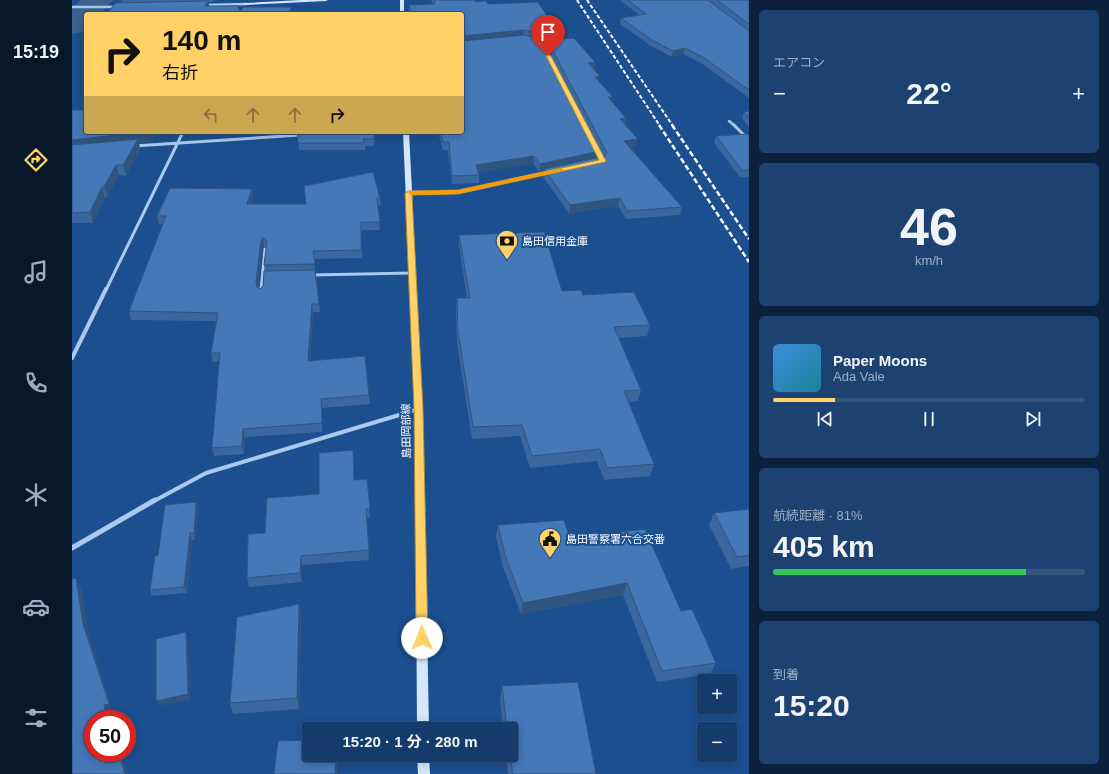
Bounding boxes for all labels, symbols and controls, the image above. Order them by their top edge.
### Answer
pin [531,15,565,56]
icon: arrive [537,21,559,43]
text: 140 m [162,25,241,56]
icon: right [96,28,148,80]
text: 15:19 [13,42,59,62]
text: エアコン [773,55,825,70]
text: 右折 [162,63,198,83]
text: 22° [906,77,952,110]
text: − [773,81,786,106]
text: + [1072,81,1085,106]
icon: left [200,104,222,126]
icon: ahead [242,104,264,126]
icon: ahead [284,104,306,126]
icon: right [326,104,348,126]
icon: directions [22,146,50,174]
text: 46 [900,198,958,256]
bank icon: 島田信用金庫 [494,228,520,261]
place label: 島田信用金庫 [522,235,588,247]
text: km/h [915,253,943,268]
icon: music [22,258,50,286]
text: Paper Moons [833,352,927,369]
icon: phone [22,369,50,397]
text: Ada Vale [833,369,885,384]
street label: 島田岡部線 [400,403,412,459]
icon: previous [814,408,836,430]
icon: pause [918,408,940,430]
icon: next [1022,408,1044,430]
icon: climate [22,481,50,509]
text: 航続距離 · 81% [773,508,863,523]
public building icon: 島田警察署六合交番 [537,526,563,559]
text: 405 km [773,530,875,563]
place label: 島田警察署六合交番 [566,533,665,545]
icon: car [22,593,50,621]
position arrow [401,617,443,659]
text: 到着 [773,667,799,682]
map controls [697,674,737,762]
button: + [697,674,737,714]
text: 15:20 [773,689,850,722]
icon: filters [22,704,50,732]
speed limit sign: 50 [84,710,136,762]
button: − [697,722,737,762]
text: 15:20 · 1 分 · 280 m [342,733,478,750]

